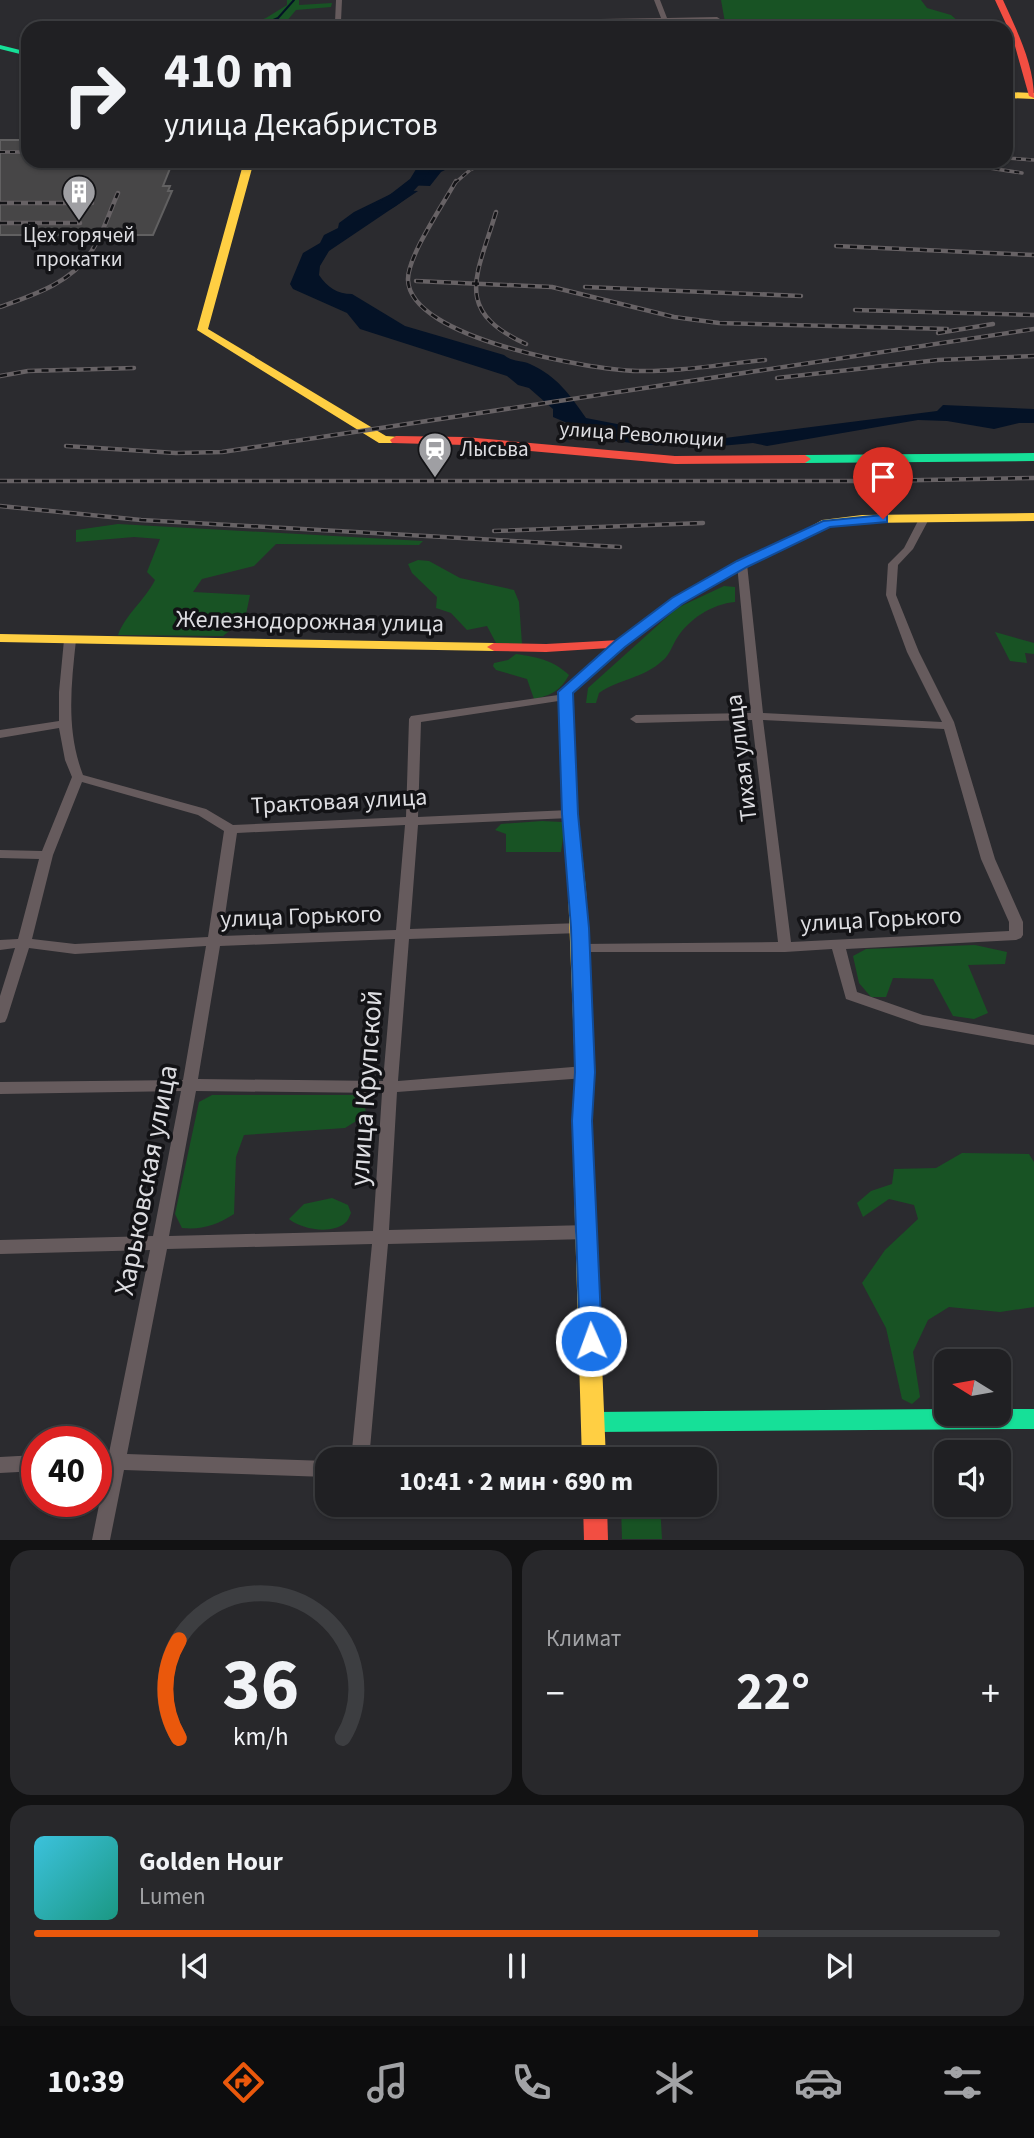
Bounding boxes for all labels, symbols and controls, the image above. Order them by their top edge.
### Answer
text: 410 m [164,37,293,107]
icon: right [49,49,140,140]
text: улица Декабристов [164,102,438,148]
building icon: Цех горячей прокатки [60,173,98,222]
place label: Цех горячей прокатки [23,220,135,274]
street label: улица Революции [559,413,725,455]
station icon: Лысьва [416,430,454,479]
place label: Лысьва [460,434,529,464]
pin [853,447,913,519]
icon: arrive [864,458,902,496]
street label: Железнодорожная улица [176,602,444,641]
street label: Тихая улица [716,692,767,824]
street label: Трактовая улица [250,779,428,824]
street label: улица Горького [220,896,382,937]
street label: улица Горького [799,898,963,941]
street label: улица Крупской [339,989,393,1187]
street label: Харьковская улица [104,1061,188,1299]
position arrow [554,1304,628,1378]
north arrow [934,1349,1012,1426]
map controls [934,1349,1011,1517]
speed limit sign: 40 [21,1426,112,1517]
button: sound [934,1440,1011,1517]
text: 10:41 · 2 мин · 690 m [399,1463,633,1500]
text: Климат [546,1622,621,1655]
text: 36 [223,1634,299,1738]
text: 22° [736,1656,810,1730]
text: − [546,1667,565,1721]
text: + [981,1667,1000,1721]
text: km/h [233,1719,289,1755]
text: Golden Hour [139,1843,283,1880]
text: Lumen [139,1880,206,1913]
icon: previous [176,1947,214,1985]
icon: pause [498,1947,536,1985]
icon: next [820,1947,858,1985]
icon: directions [219,2058,268,2107]
icon: music [363,2058,412,2107]
icon: phone [507,2058,556,2107]
icon: climate [650,2058,699,2107]
icon: car [794,2058,843,2107]
icon: filters [938,2058,987,2107]
text: 10:39 [47,2059,125,2105]

